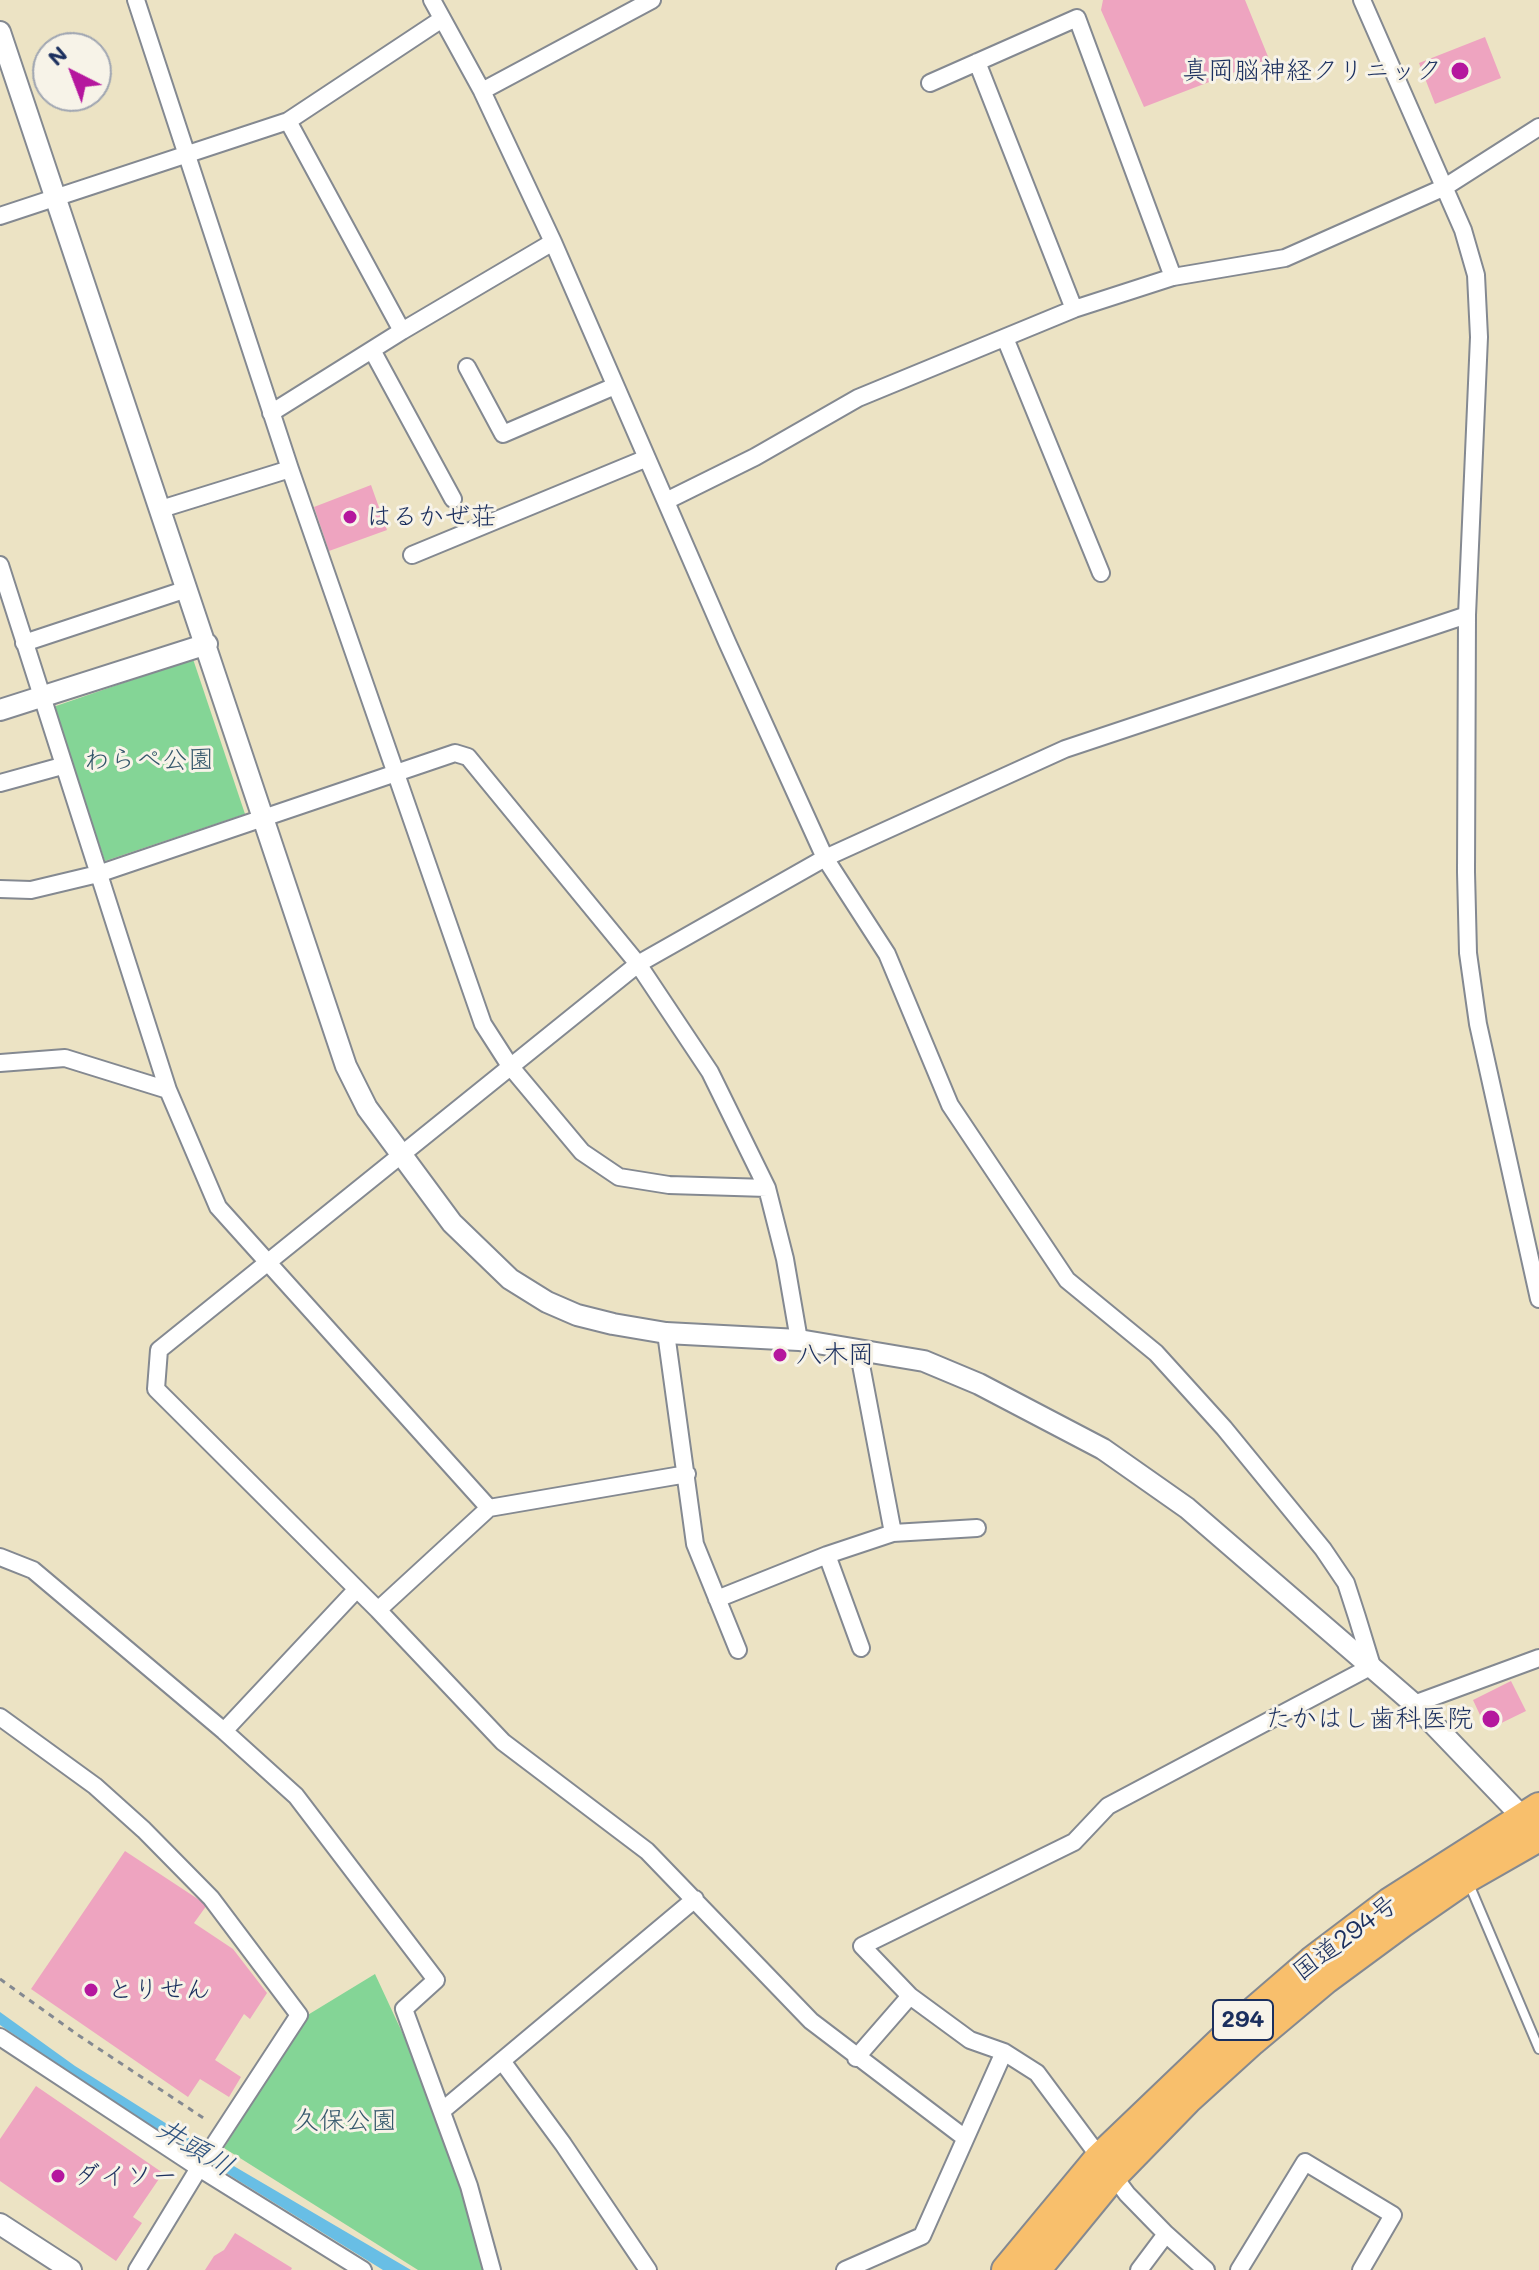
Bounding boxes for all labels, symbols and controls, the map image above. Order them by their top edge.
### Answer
north arrow [32,32,112,112]
text: N [41,39,73,72]
place label: 真岡脳神経クリニック [1182,55,1442,87]
marker: 真岡脳神経クリニック [1449,60,1471,82]
place label: はるかぜ荘 [366,501,496,533]
marker: はるかぜ荘 [341,508,359,526]
park label: わらぺ公園 [84,744,214,776]
place label: 八木岡 [796,1339,874,1371]
marker: 八木岡 [771,1346,789,1364]
place label: たかはし歯科医院 [1265,1703,1473,1735]
marker: たかはし歯科医院 [1480,1708,1502,1730]
street label: 国道294号 [1286,1888,1404,1988]
place label: とりせん [107,1974,211,2006]
marker: とりせん [82,1981,100,1999]
road number: 294 [1213,2000,1273,2040]
park label: 久保公園 [293,2105,397,2137]
water label: 井頭川 [150,2112,240,2184]
place label: ダイソー [74,2160,178,2192]
marker: ダイソー [49,2167,67,2185]

